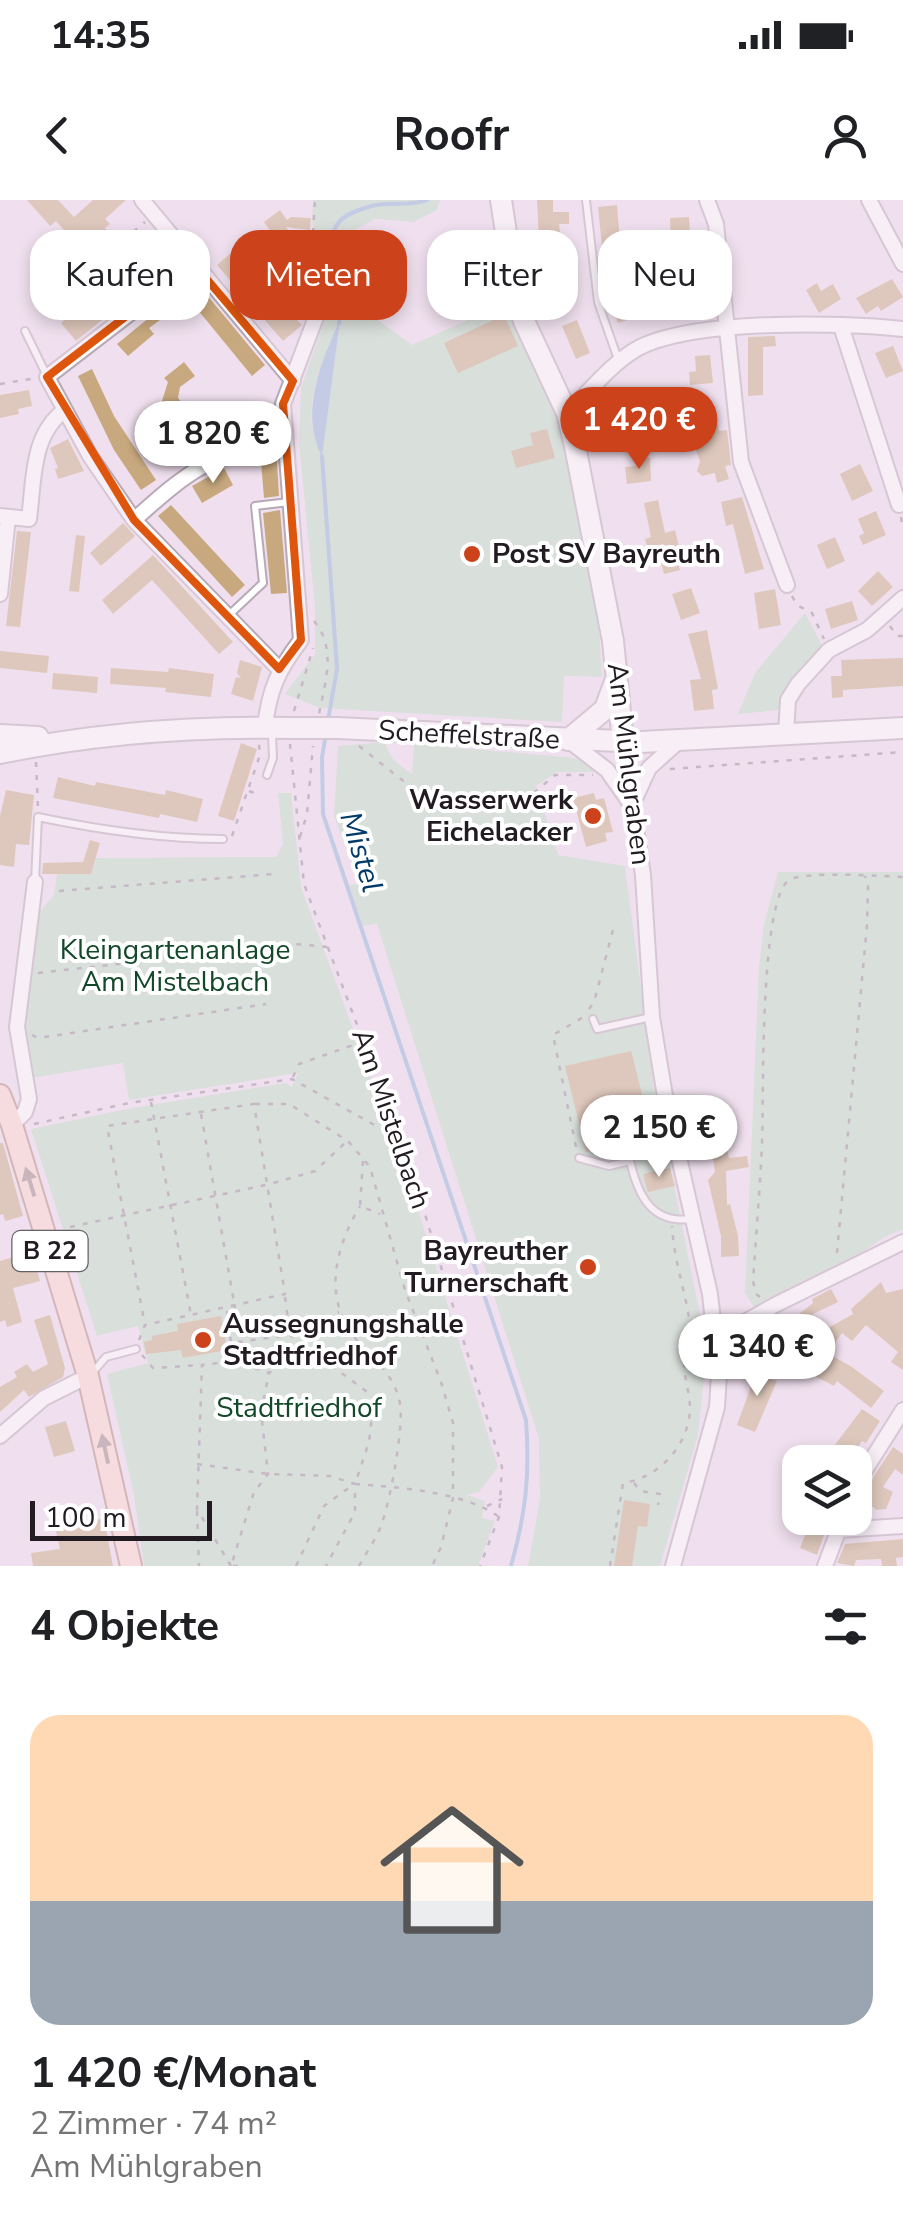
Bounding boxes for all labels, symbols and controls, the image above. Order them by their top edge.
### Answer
text: 14:35 [50,10,151,61]
text: Roofr [394,105,509,166]
icon: back [30,108,85,163]
icon: person [818,108,873,163]
chip: Kaufen [30,230,210,320]
chip: Mieten [230,230,407,320]
chip: Filter [427,230,578,320]
chip: Neu [598,230,732,320]
pin: 1 420 € [547,387,731,472]
text: 1 420 € [582,398,696,441]
pin: 1 820 € [121,401,305,486]
text: 1 820 € [156,412,270,455]
place label: Post SV Bayreuth [492,535,721,573]
marker: Post SV Bayreuth [461,543,483,565]
street label: Am Mühlgraben [598,661,660,867]
street label: Scheffelstraße [377,711,561,759]
place label: Wasserwerk Eichelacker [409,781,574,851]
marker: Wasserwerk Eichelacker [582,805,604,827]
water label: Mistel [329,807,393,897]
park label: Kleingartenanlage Am Mistelbach [60,931,290,1001]
street label: Am Mistelbach [342,1024,440,1214]
pin: 2 150 € [567,1095,751,1180]
text: 2 150 € [602,1106,716,1149]
one-way arrow [22,1167,37,1197]
road number: B 22 [12,1231,88,1271]
place label: Bayreuther Turnerschaft [404,1232,568,1302]
marker: Bayreuther Turnerschaft [577,1256,599,1278]
place label: Aussegnungshalle Stadtfriedhof [223,1305,464,1375]
pin: 1 340 € [665,1314,849,1399]
text: 1 340 € [700,1325,814,1368]
marker: Aussegnungshalle Stadtfriedhof [192,1329,214,1351]
park label: Stadtfriedhof [216,1389,383,1427]
one-way arrow [97,1433,112,1464]
map controls [782,1445,872,1535]
button: layers [782,1445,872,1535]
scale bar [30,1496,212,1540]
text: 100 m [45,1499,127,1537]
text: 4 Objekte [30,1598,219,1655]
icon: filters [818,1599,873,1654]
icon: home [362,1780,542,1960]
text: 1 420 €/Monat [30,2045,316,2102]
text: 2 Zimmer · 74 m² [30,2102,277,2145]
text: Am Mühlgraben [30,2145,263,2188]

